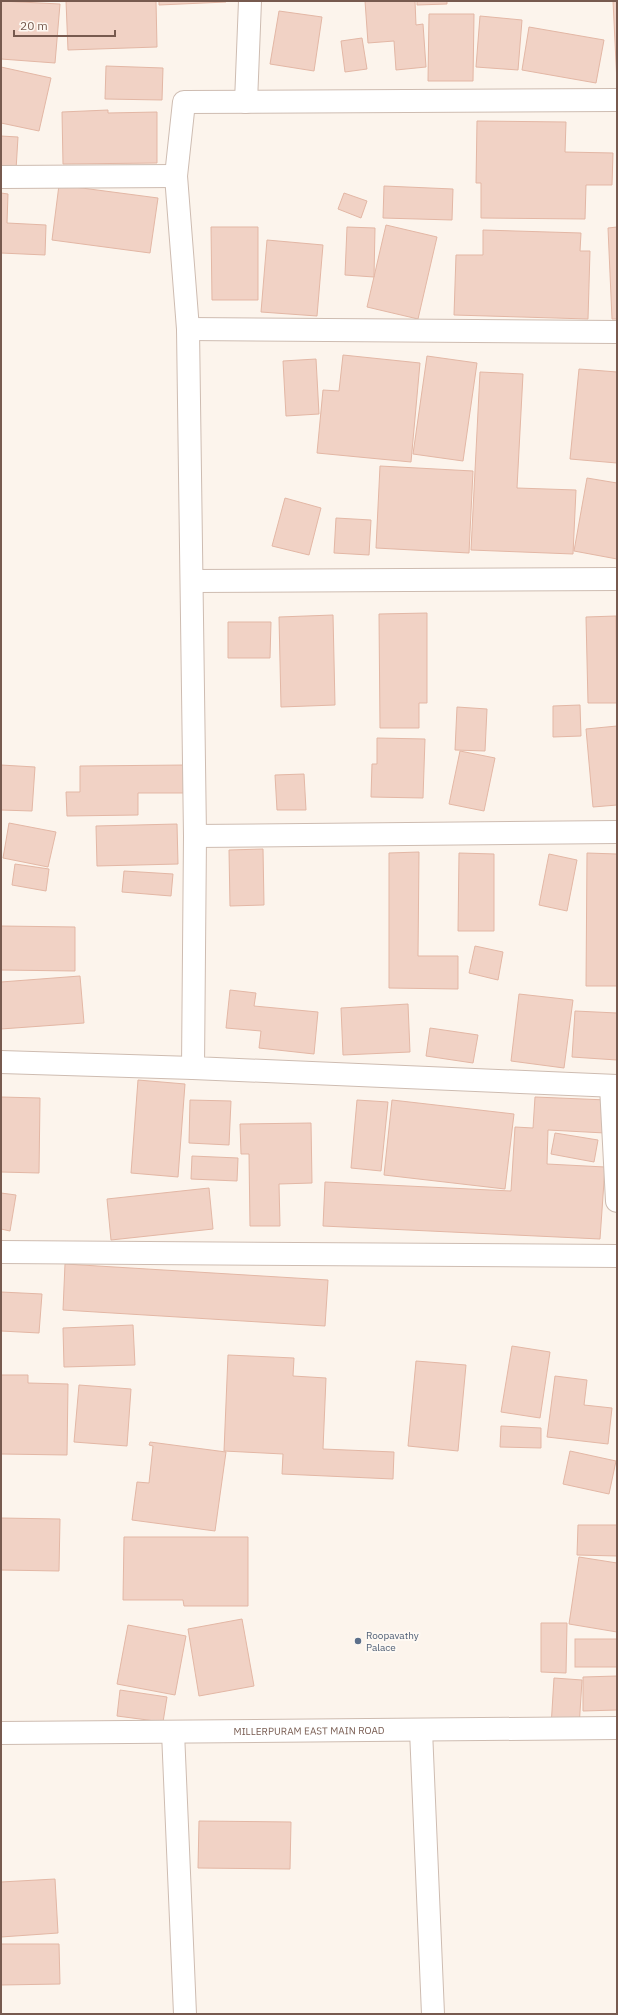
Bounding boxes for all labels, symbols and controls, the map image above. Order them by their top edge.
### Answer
scale bar [14,12,115,38]
text: 20 m [20,18,48,33]
place label: Roopavathy Palace [366,1629,419,1654]
marker: Roopavathy Palace [353,1636,363,1646]
street label: MILLERPURAM EAST MAIN ROAD [233,1723,385,1738]

